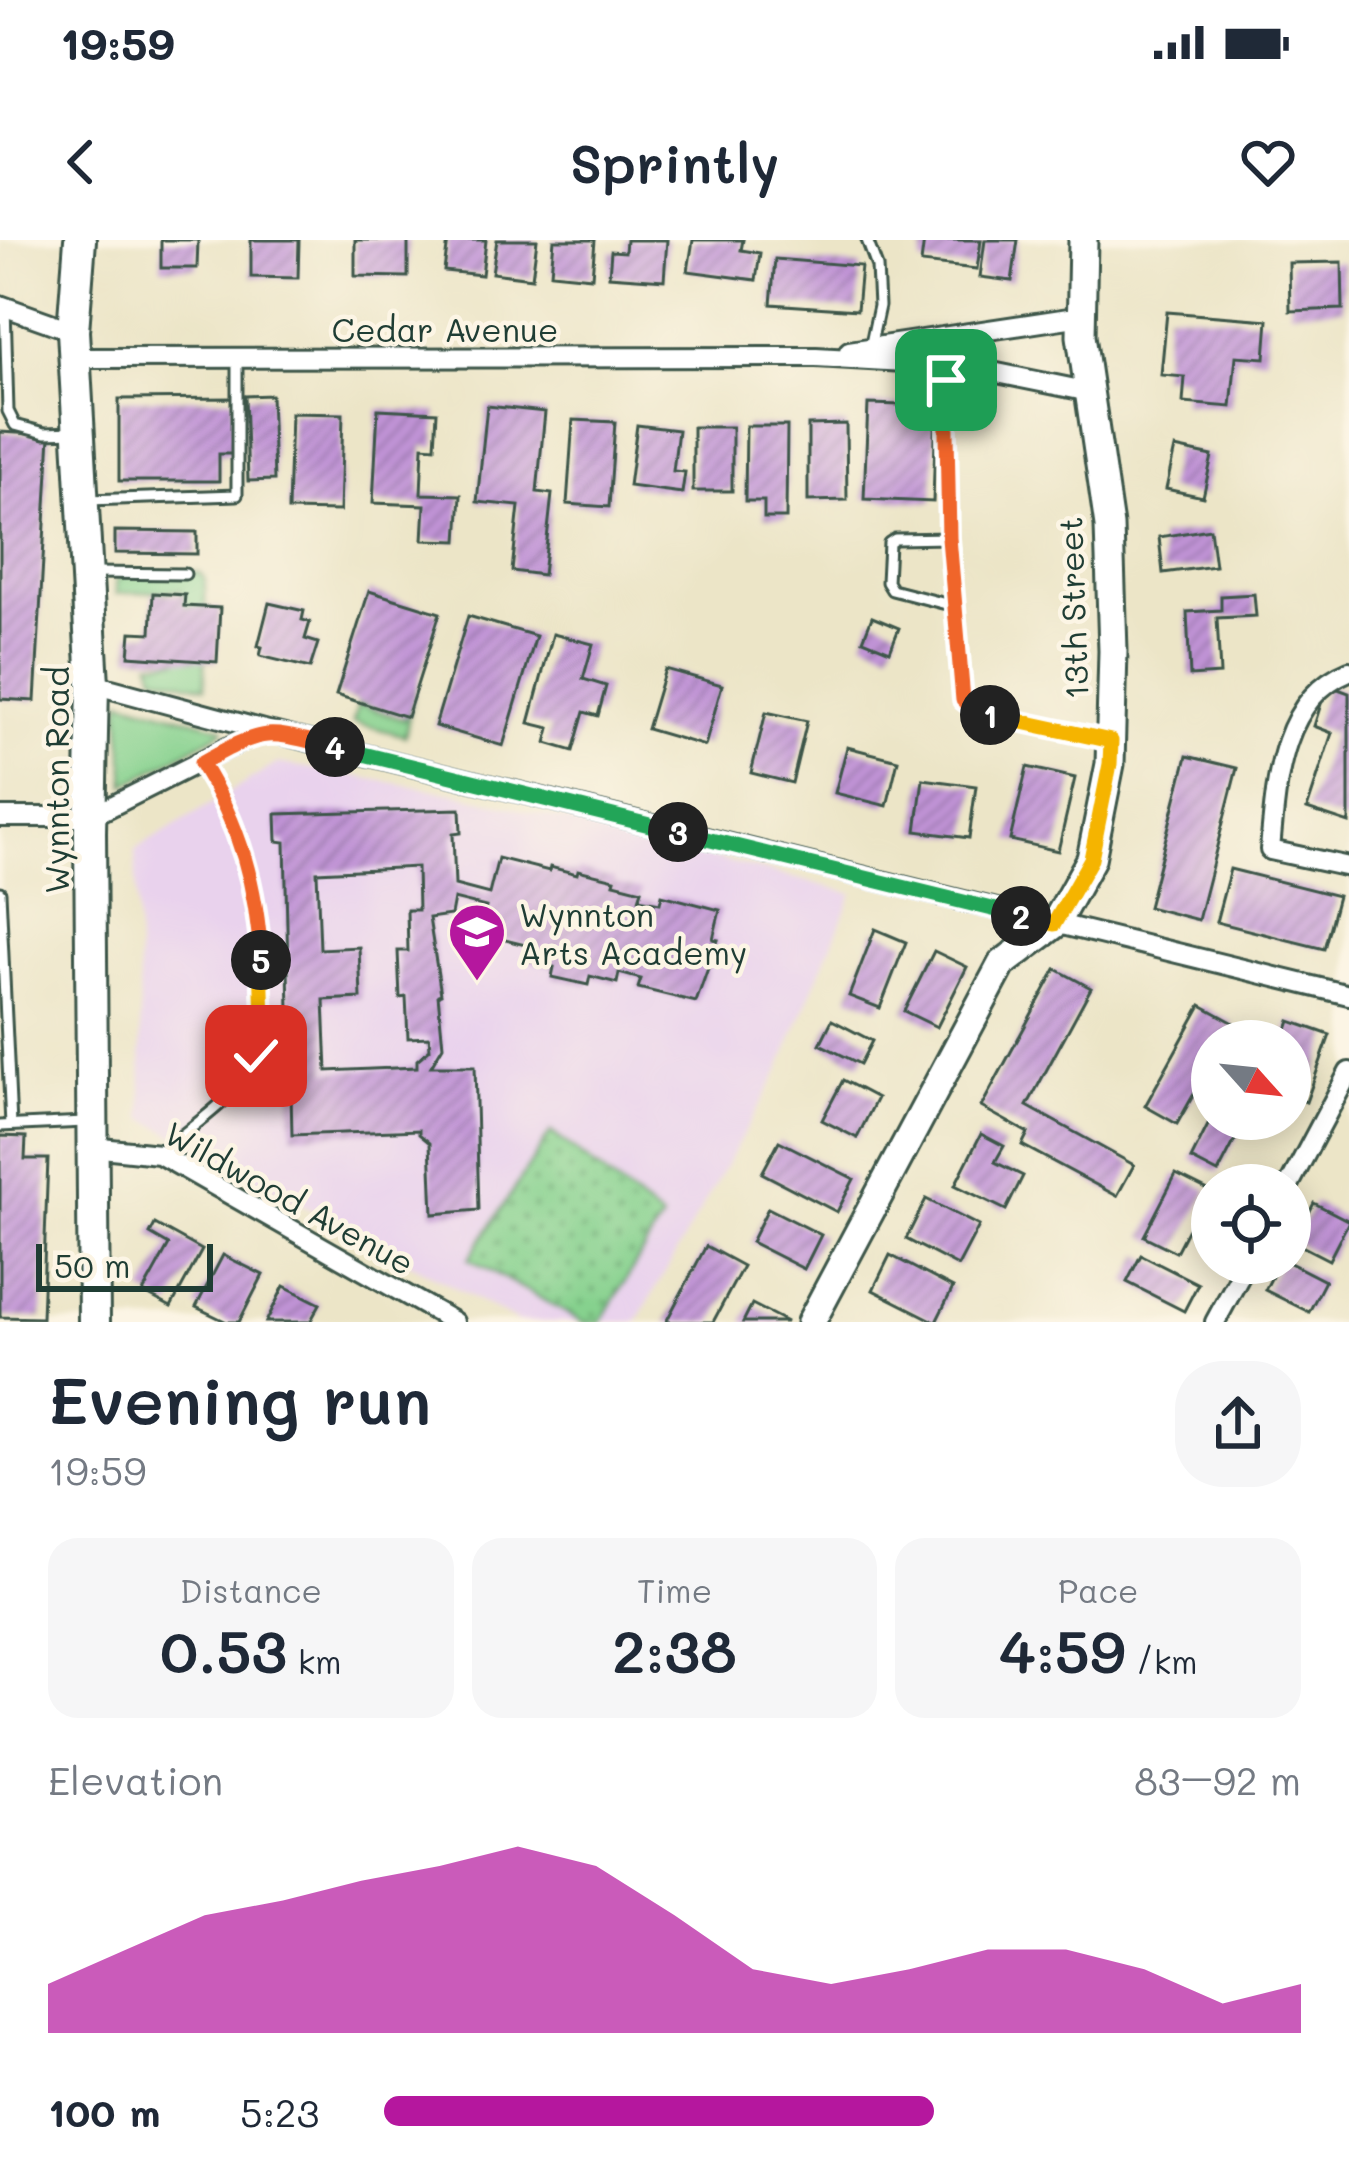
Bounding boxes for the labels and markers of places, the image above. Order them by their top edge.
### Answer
pin [895,329,997,431]
pin: 1 [960,685,1020,745]
pin: 4 [305,717,365,777]
pin: 3 [648,802,708,862]
pin: 2 [991,886,1051,946]
place label: Wynnton Arts Academy [519,892,747,974]
school or university icon: Wynnton Arts Academy [446,901,508,983]
pin: 5 [231,930,291,990]
pin [205,1005,307,1107]

